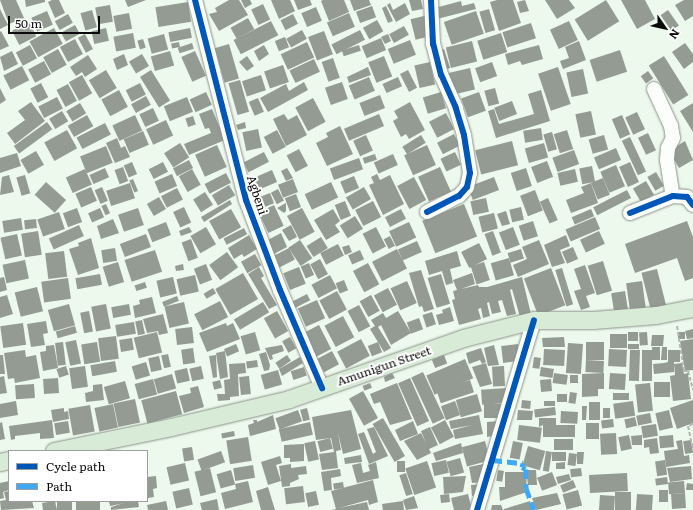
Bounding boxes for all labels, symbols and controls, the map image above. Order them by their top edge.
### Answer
scale bar [10,8,102,34]
north arrow [645,8,685,48]
text: 50 m [15,14,42,32]
text: N [666,26,684,43]
street label: Agbeni [244,173,270,217]
street label: Amunigun Street [335,343,433,389]
legend [8,450,148,502]
text: Cycle path [46,457,106,475]
text: Path [46,477,72,495]

